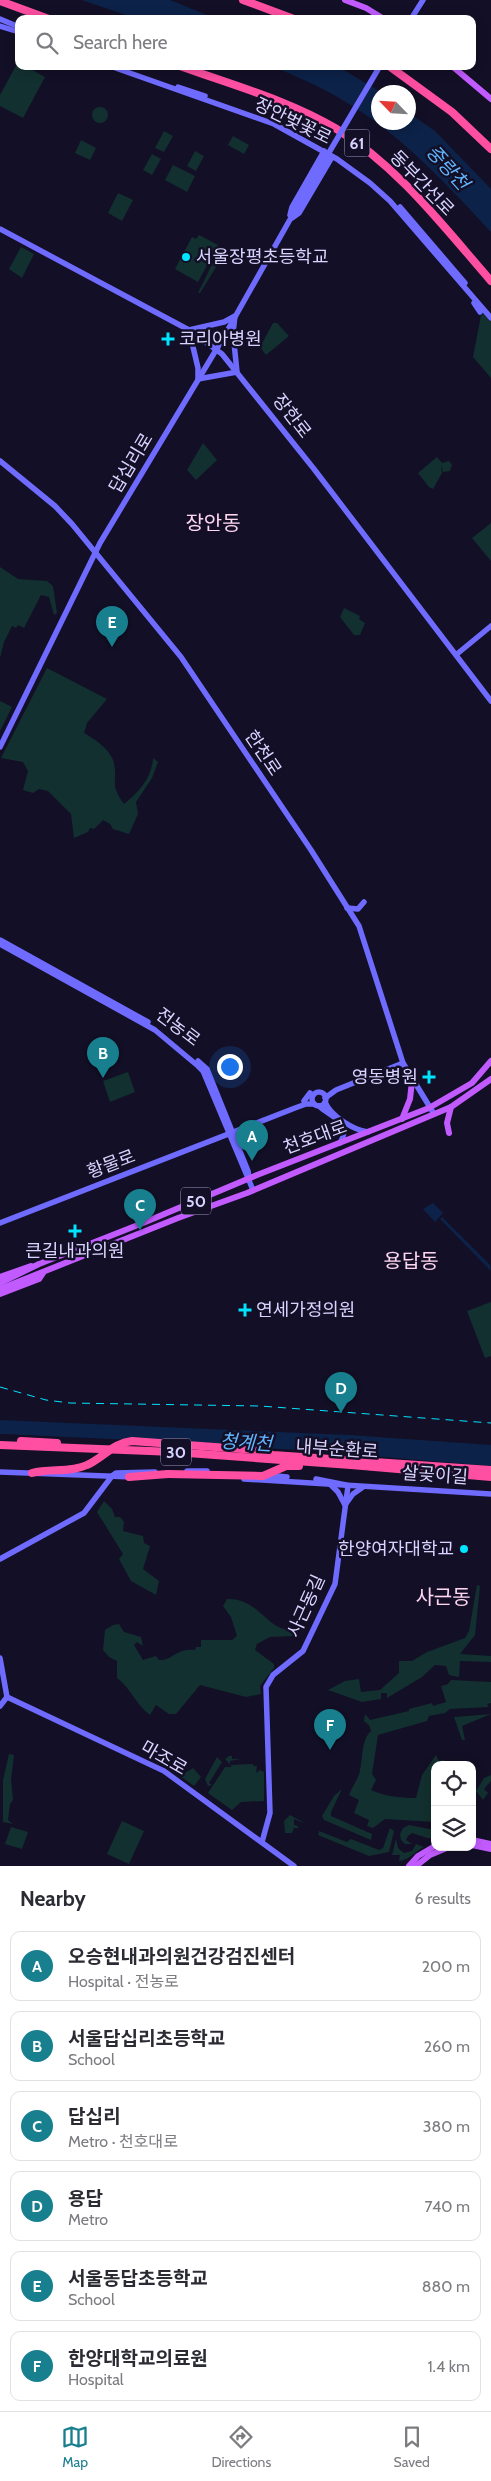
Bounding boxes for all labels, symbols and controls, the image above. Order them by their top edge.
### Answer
search box [15,15,476,70]
icon: search [33,29,61,57]
text: Search here [73,31,167,54]
north arrow [371,85,416,130]
street label: 장안벚꽃로 [251,93,335,149]
road number: 61 [344,130,370,156]
water label: 중랑천 [422,140,475,196]
street label: 동부간선로 [385,146,459,220]
place label: 서울장평초등학교 [196,246,328,268]
marker: 서울장평초등학교 [180,251,192,263]
place label: 코리아병원 [179,328,262,350]
marker: 코리아병원 [161,332,175,346]
street label: 장한로 [268,390,316,442]
street label: 답십리로 [105,429,157,497]
district label: 장안동 [185,511,241,535]
pin: E [96,606,128,647]
street label: 한천로 [240,726,286,780]
street label: 전농로 [152,1003,204,1051]
pin: B [87,1037,119,1078]
your location [217,1054,243,1080]
place label: 영동병원 [352,1066,418,1088]
marker: 영동병원 [422,1070,436,1084]
street label: 천호대로 [280,1115,350,1159]
pin: A [236,1120,268,1161]
street label: 황물로 [84,1145,138,1183]
road number: 50 [181,1188,211,1214]
pin: C [124,1189,156,1230]
marker: 큰길내과의원 [68,1224,82,1238]
place label: 큰길내과의원 [25,1240,125,1262]
district label: 용답동 [383,1249,439,1273]
place label: 연세가정의원 [256,1299,355,1321]
marker: 연세가정의원 [238,1303,252,1317]
pin: D [325,1372,357,1413]
water label: 청계천 [219,1430,274,1455]
street label: 내부순환로 [295,1435,379,1463]
road number: 30 [161,1438,191,1465]
street label: 살곶이길 [401,1462,469,1488]
place label: 한양여자대학교 [338,1538,454,1560]
marker: 한양여자대학교 [458,1543,470,1555]
street label: 사근동길 [282,1571,330,1641]
district label: 사근동 [415,1585,471,1609]
pin: F [314,1709,346,1750]
street label: 마조로 [137,1736,191,1780]
map controls [431,1761,476,1851]
button: locate [431,1761,476,1806]
button: layers [431,1806,476,1851]
text: Nearby [20,1886,86,1911]
text: 6 results [415,1889,471,1908]
text: 오승현내과의원건강검진센터 [68,1945,295,1968]
text: A [32,1957,42,1976]
text: 200 m [422,1957,470,1976]
text: Hospital · 전농로 [68,1972,179,1991]
text: 서울답십리초등학교 [68,2027,225,2050]
text: B [32,2037,42,2056]
text: 260 m [424,2037,470,2056]
text: School [68,2050,115,2069]
text: 답십리 [68,2105,120,2128]
text: C [32,2117,42,2136]
text: 380 m [423,2117,470,2136]
text: Metro · 천호대로 [68,2132,178,2151]
text: 용답 [68,2187,103,2210]
text: D [31,2197,43,2216]
text: 740 m [424,2197,470,2216]
text: Metro [68,2210,108,2229]
text: 서울동답초등학교 [68,2267,208,2290]
text: E [32,2277,42,2296]
text: 880 m [422,2277,470,2296]
text: School [68,2290,115,2309]
text: 한양대학교의료원 [68,2347,208,2370]
text: F [33,2357,41,2376]
text: 1.4 km [427,2357,470,2376]
text: Hospital [68,2370,124,2389]
tab: Map [61,2423,89,2471]
tab: Directions [211,2423,271,2471]
tab: Saved [393,2423,430,2471]

